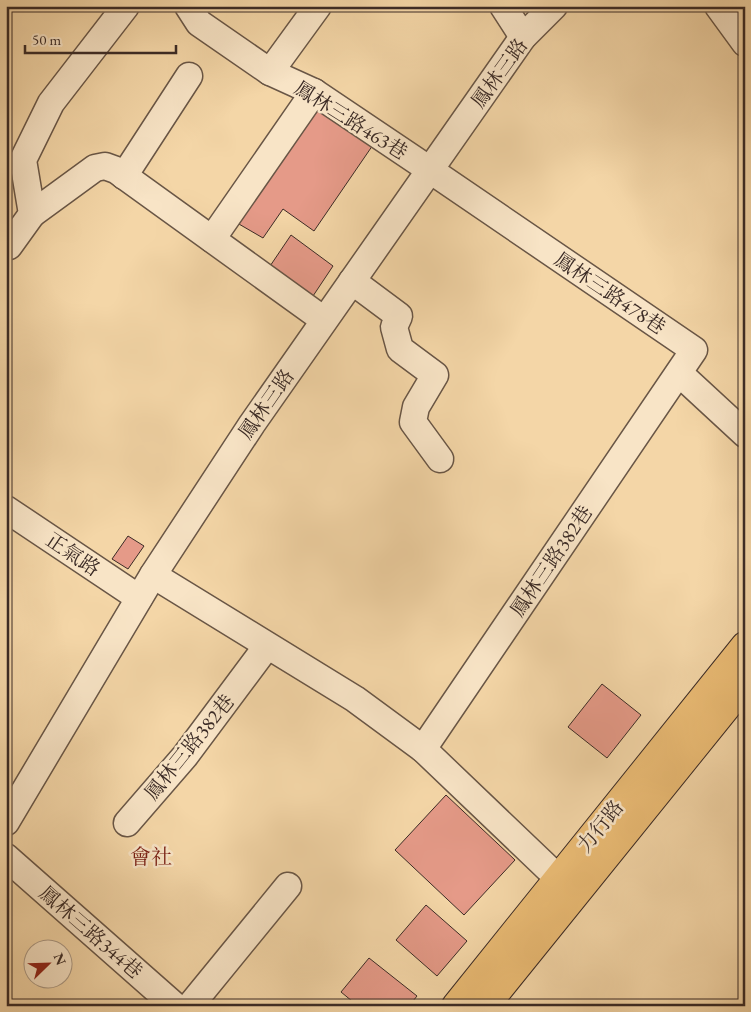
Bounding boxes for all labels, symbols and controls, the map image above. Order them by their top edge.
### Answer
scale bar [25,22,176,54]
text: 50 m [32,30,61,49]
street label: 鳳林三路 [465,33,533,113]
street label: 鳳林三路463巷 [289,75,413,165]
street label: 鳳林三路478巷 [549,246,671,340]
street label: 鳳林三路 [232,364,300,444]
street label: 鳳林三路382巷 [504,500,598,622]
street label: 正氣路 [41,526,105,582]
street label: 鳳林三路382巷 [138,689,240,805]
street label: 力行路 [571,795,629,857]
district label: 會社 [130,843,172,870]
street label: 鳳林三路344巷 [34,880,148,984]
north arrow [22,940,72,990]
text: N [49,950,71,968]

